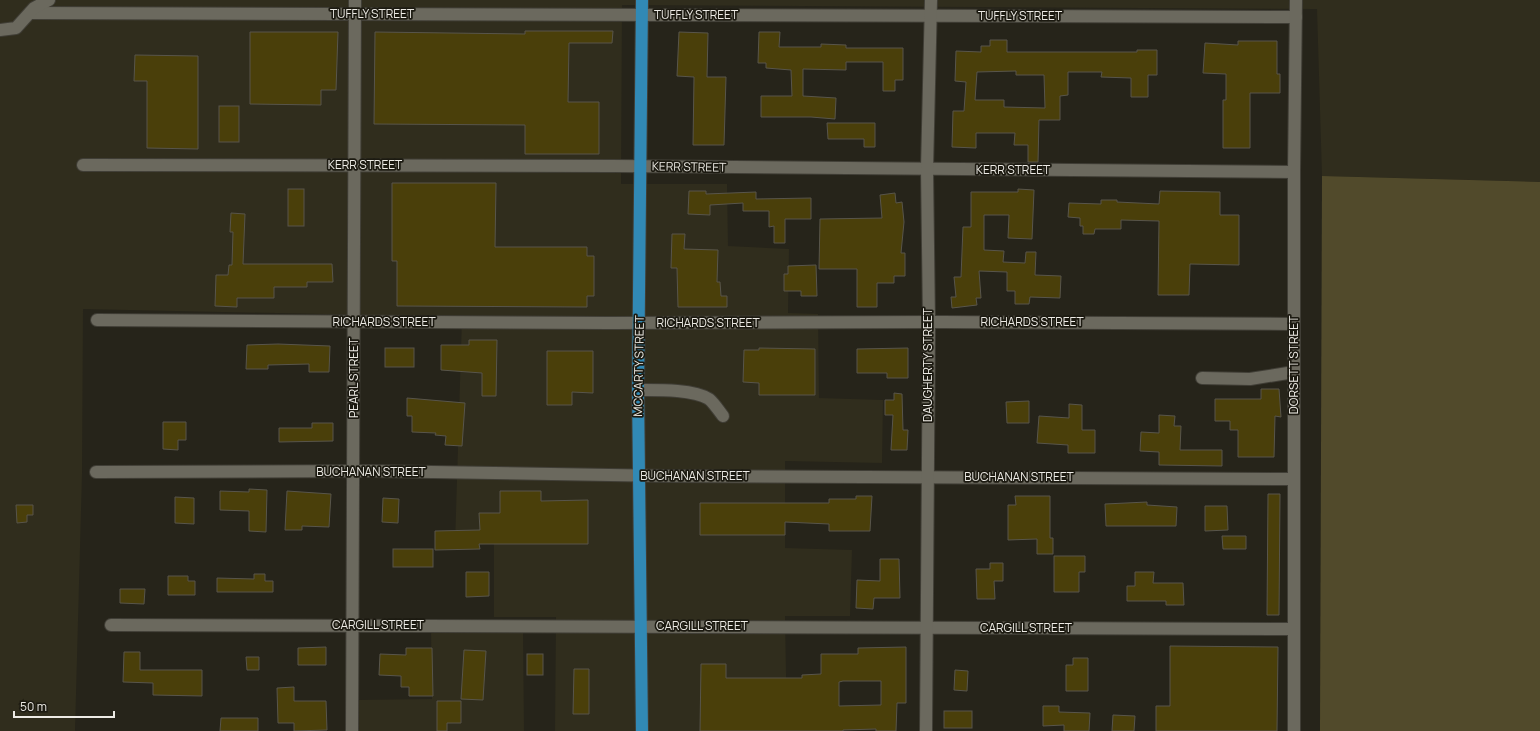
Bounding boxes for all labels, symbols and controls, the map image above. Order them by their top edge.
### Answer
street label: TUFFLY STREET [330,5,415,22]
street label: TUFFLY STREET [654,6,739,23]
street label: TUFFLY STREET [978,7,1063,24]
street label: KERR STREET [328,156,403,173]
street label: KERR STREET [652,157,727,176]
street label: KERR STREET [976,161,1051,178]
street label: DAUGHERTY STREET [919,307,936,422]
street label: RICHARDS STREET [332,313,436,330]
street label: RICHARDS STREET [980,313,1084,330]
street label: MCCARTY STREET [629,314,648,417]
street label: RICHARDS STREET [656,314,760,331]
street label: DORSETT STREET [1285,315,1302,414]
street label: PEARL STREET [345,337,362,418]
street label: BUCHANAN STREET [316,463,427,480]
street label: BUCHANAN STREET [640,467,751,484]
street label: BUCHANAN STREET [964,468,1075,485]
street label: CARGILL STREET [332,616,425,633]
street label: CARGILL STREET [656,617,749,634]
street label: CARGILL STREET [980,619,1073,636]
scale bar [14,693,114,719]
text: 50 m [20,698,47,715]

